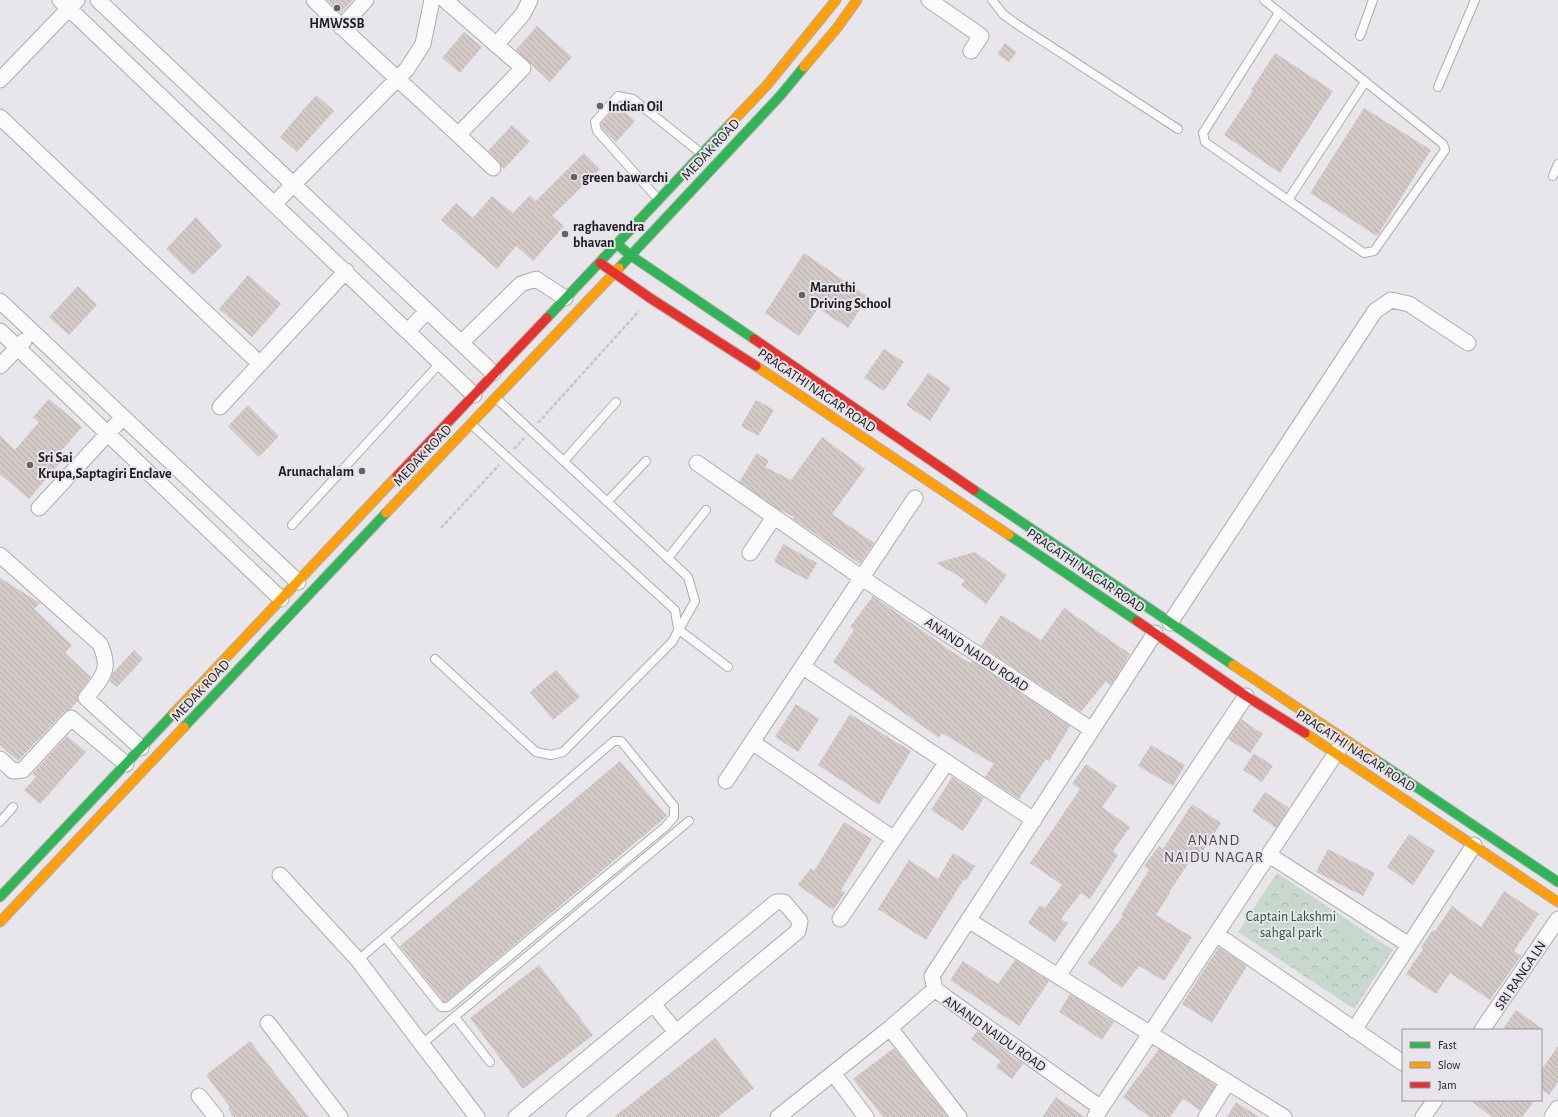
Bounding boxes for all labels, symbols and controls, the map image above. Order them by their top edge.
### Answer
marker: HMWSSB [332,3,342,13]
place label: HMWSSB [309,17,365,31]
place label: Indian Oil [608,100,663,114]
marker: Indian Oil [595,101,605,111]
street label: MEDAK ROAD [679,116,743,183]
place label: green bawarchi [582,171,668,185]
marker: green bawarchi [569,172,579,182]
place label: raghavendra bhavan [573,220,645,250]
marker: raghavendra bhavan [560,229,570,239]
place label: Maruthi Driving School [810,281,891,311]
marker: Maruthi Driving School [797,290,807,300]
street label: PRAGATHI NAGAR ROAD [755,346,878,435]
street label: MEDAK ROAD [391,422,455,489]
place label: Sri Sai Krupa,Saptagiri Enclave [38,451,172,481]
marker: Sri Sai Krupa,Saptagiri Enclave [25,460,35,470]
place label: Arunachalam [278,465,354,479]
marker: Arunachalam [357,466,367,476]
street label: PRAGATHI NAGAR ROAD [1024,526,1147,615]
street label: ANAND NAIDU ROAD [922,615,1031,695]
street label: MEDAK ROAD [169,657,233,724]
street label: PRAGATHI NAGAR ROAD [1293,707,1417,794]
district label: ANAND NAIDU NAGAR [1164,833,1264,865]
park label: Captain Lakshmi sahgal park [1246,910,1336,940]
street label: SRI RANGA LN [1493,939,1549,1013]
street label: ANAND NAIDU ROAD [941,993,1048,1074]
legend [1402,1029,1542,1101]
text: Fast [1438,1039,1457,1051]
text: Slow [1438,1059,1460,1071]
text: Jam [1438,1079,1457,1091]

